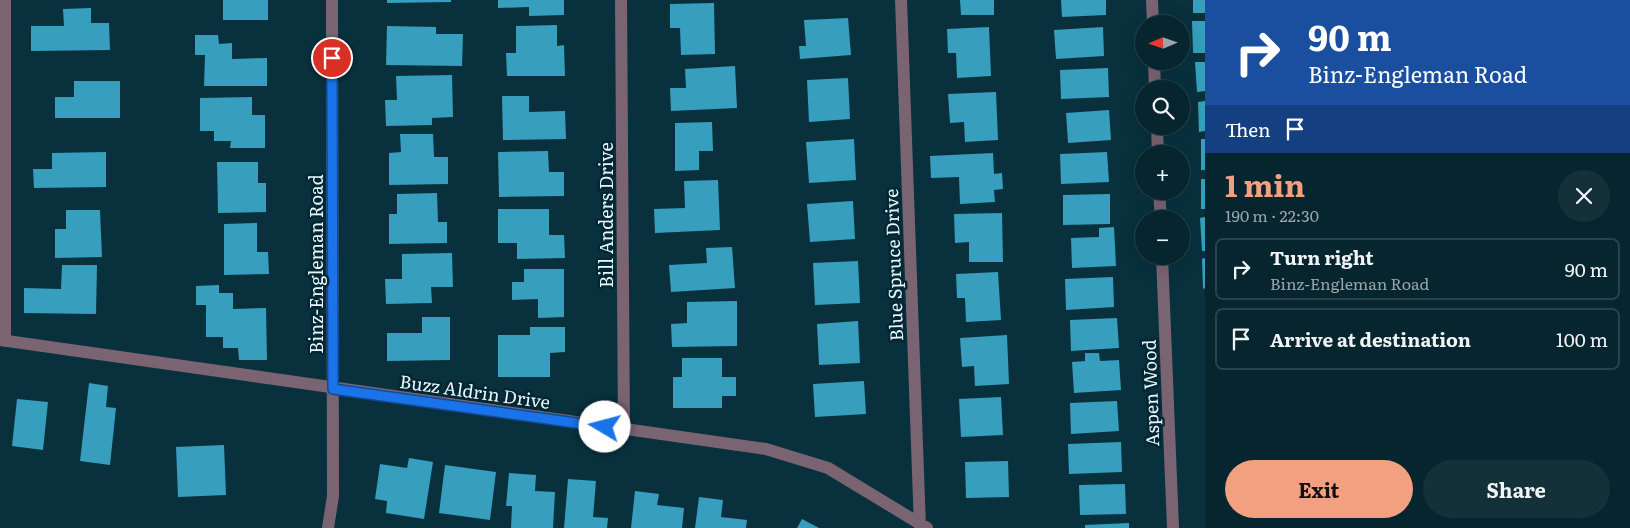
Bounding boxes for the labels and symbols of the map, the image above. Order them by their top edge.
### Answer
north arrow [1135,15,1190,70]
pin [311,37,353,79]
street label: Bill Anders Drive [592,142,619,288]
street label: Binz-Engleman Road [302,174,329,354]
street label: Blue Spruce Drive [877,188,909,342]
street label: Aspen Wood [1135,339,1165,447]
street label: Buzz Aldrin Drive [398,367,552,415]
position arrow [578,400,630,452]

